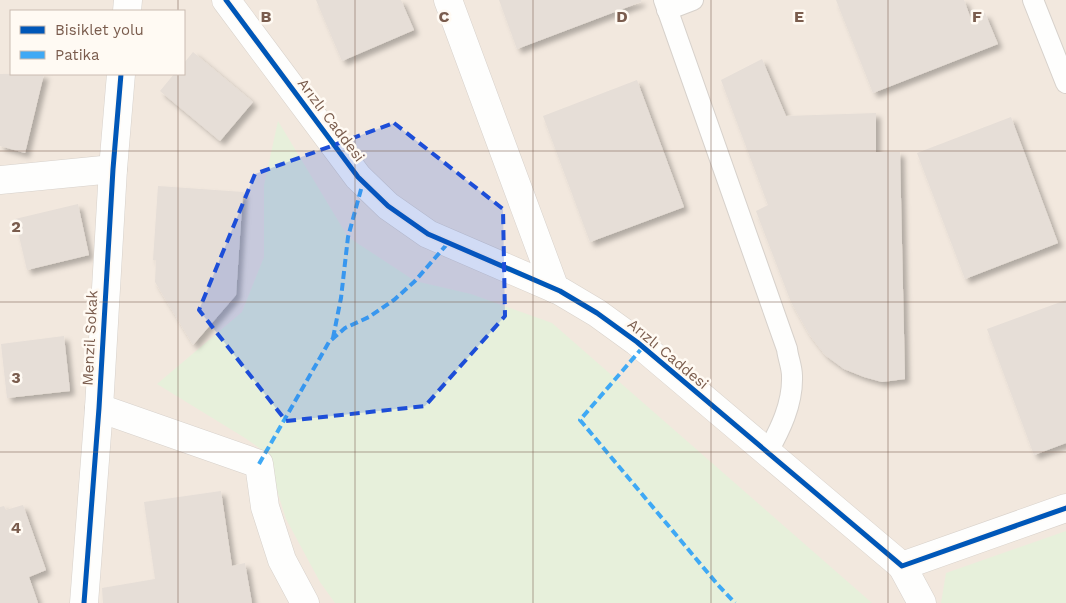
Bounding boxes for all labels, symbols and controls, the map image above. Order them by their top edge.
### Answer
text: B [261,7,272,26]
text: C [439,7,450,26]
text: D [616,7,628,26]
text: E [794,7,804,26]
text: F [972,7,982,26]
legend [10,10,185,75]
text: Bisiklet yolu [55,21,144,39]
text: Patika [55,46,100,64]
street label: Arızlı Caddesi [294,75,368,165]
text: 2 [11,217,21,236]
street label: Menzil Sokak [79,289,102,386]
street label: Arızlı Caddesi [624,315,712,393]
text: 3 [11,368,21,387]
text: 4 [11,518,21,537]

